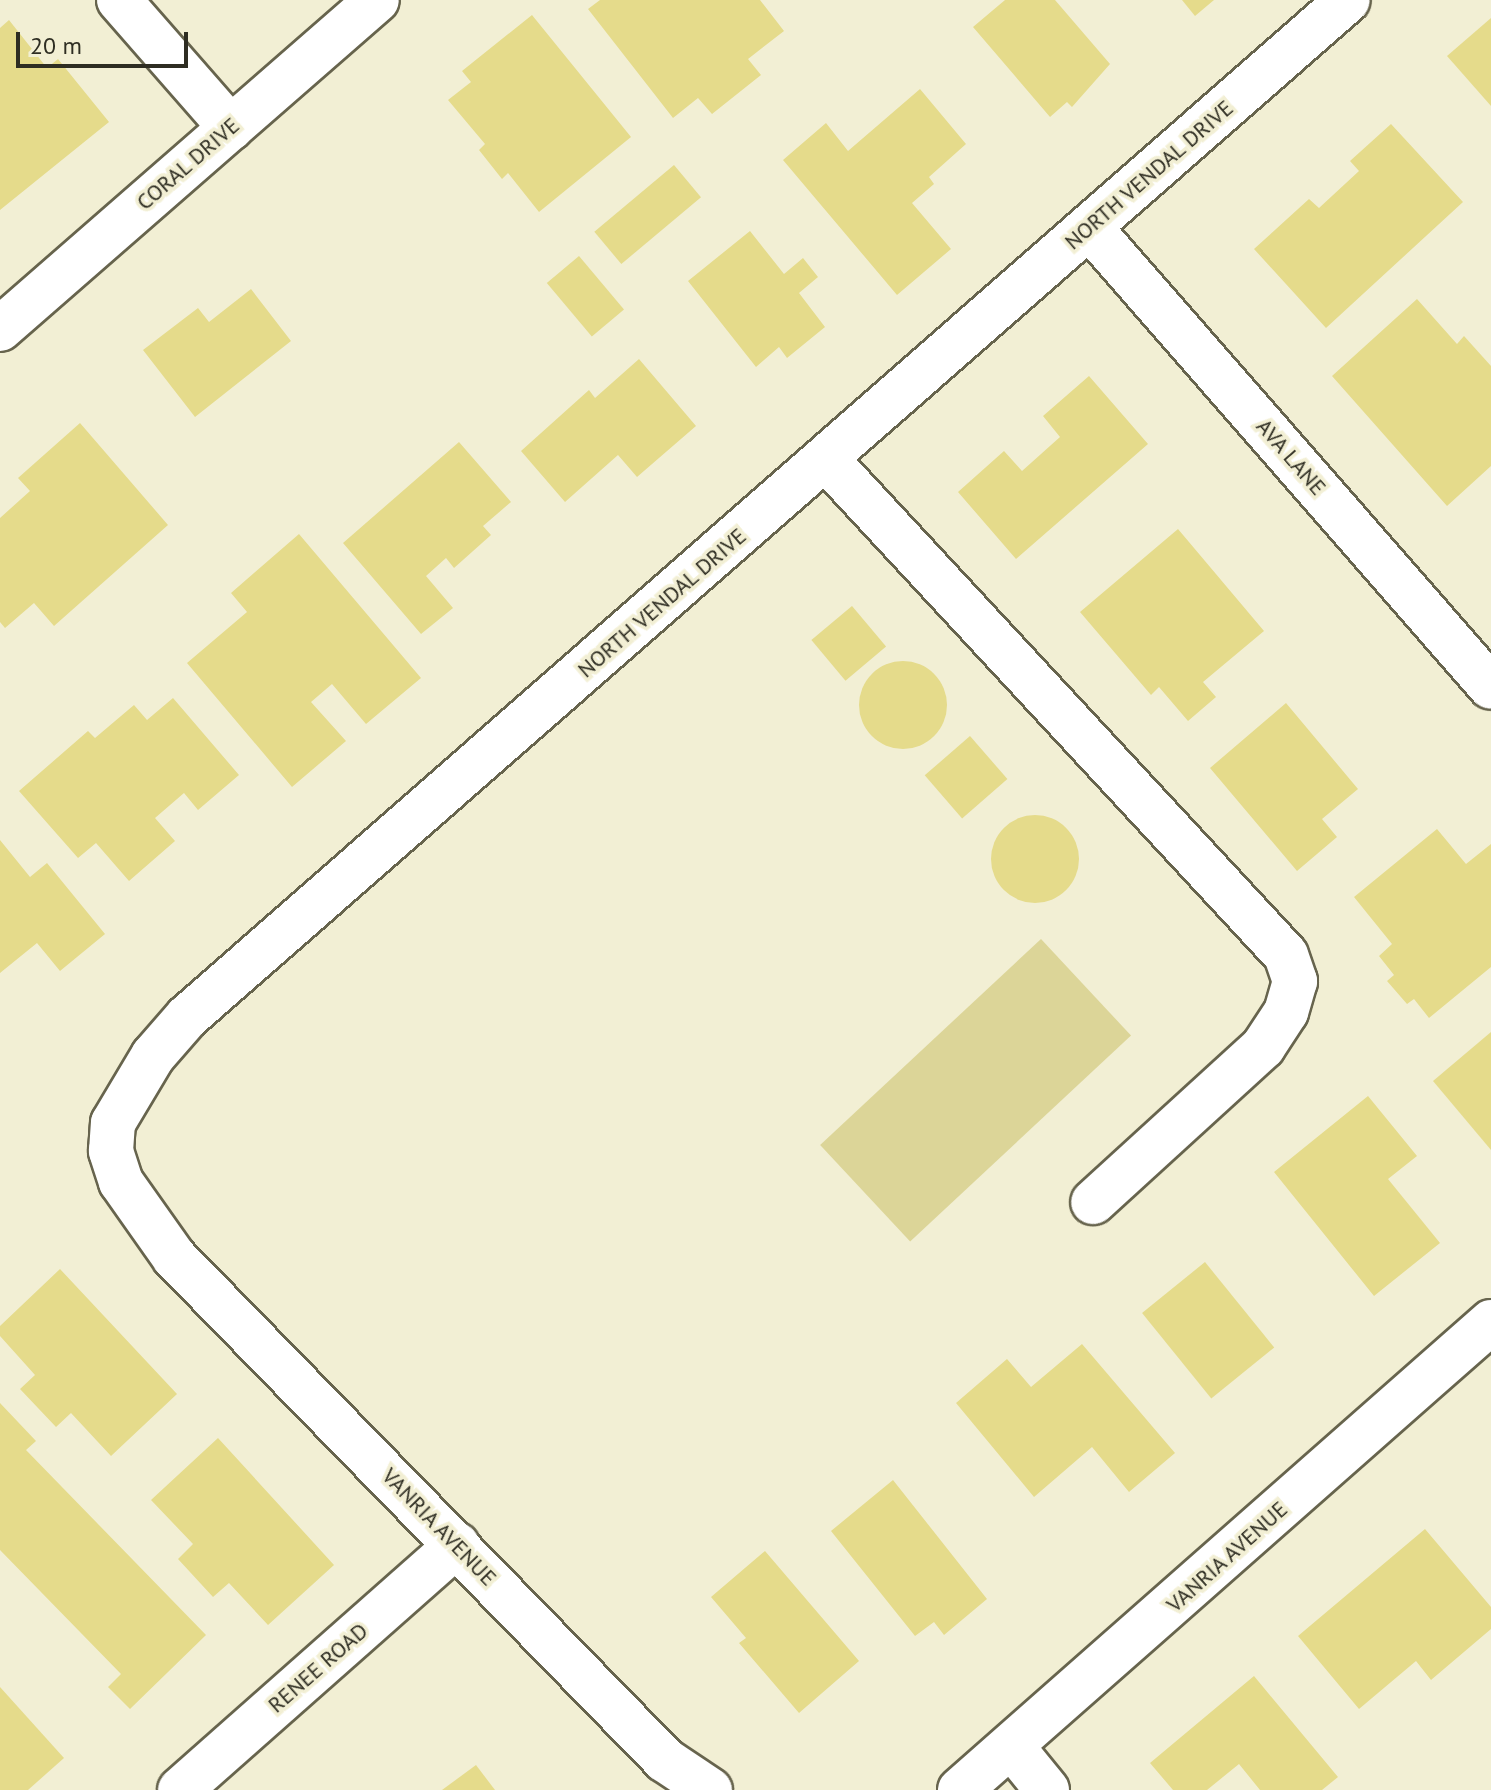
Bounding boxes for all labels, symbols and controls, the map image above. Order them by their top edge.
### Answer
scale bar [20,16,192,66]
text: 20 m [30,30,82,61]
street label: NORTH VENDAL DRIVE [1059,94,1239,256]
street label: CORAL DRIVE [131,112,245,216]
street label: AVA LANE [1250,413,1332,501]
street label: NORTH VENDAL DRIVE [572,522,752,684]
street label: VANRIA AVENUE [376,1462,502,1592]
street label: VANRIA AVENUE [1161,1495,1293,1619]
street label: RENEE ROAD [263,1618,373,1718]

